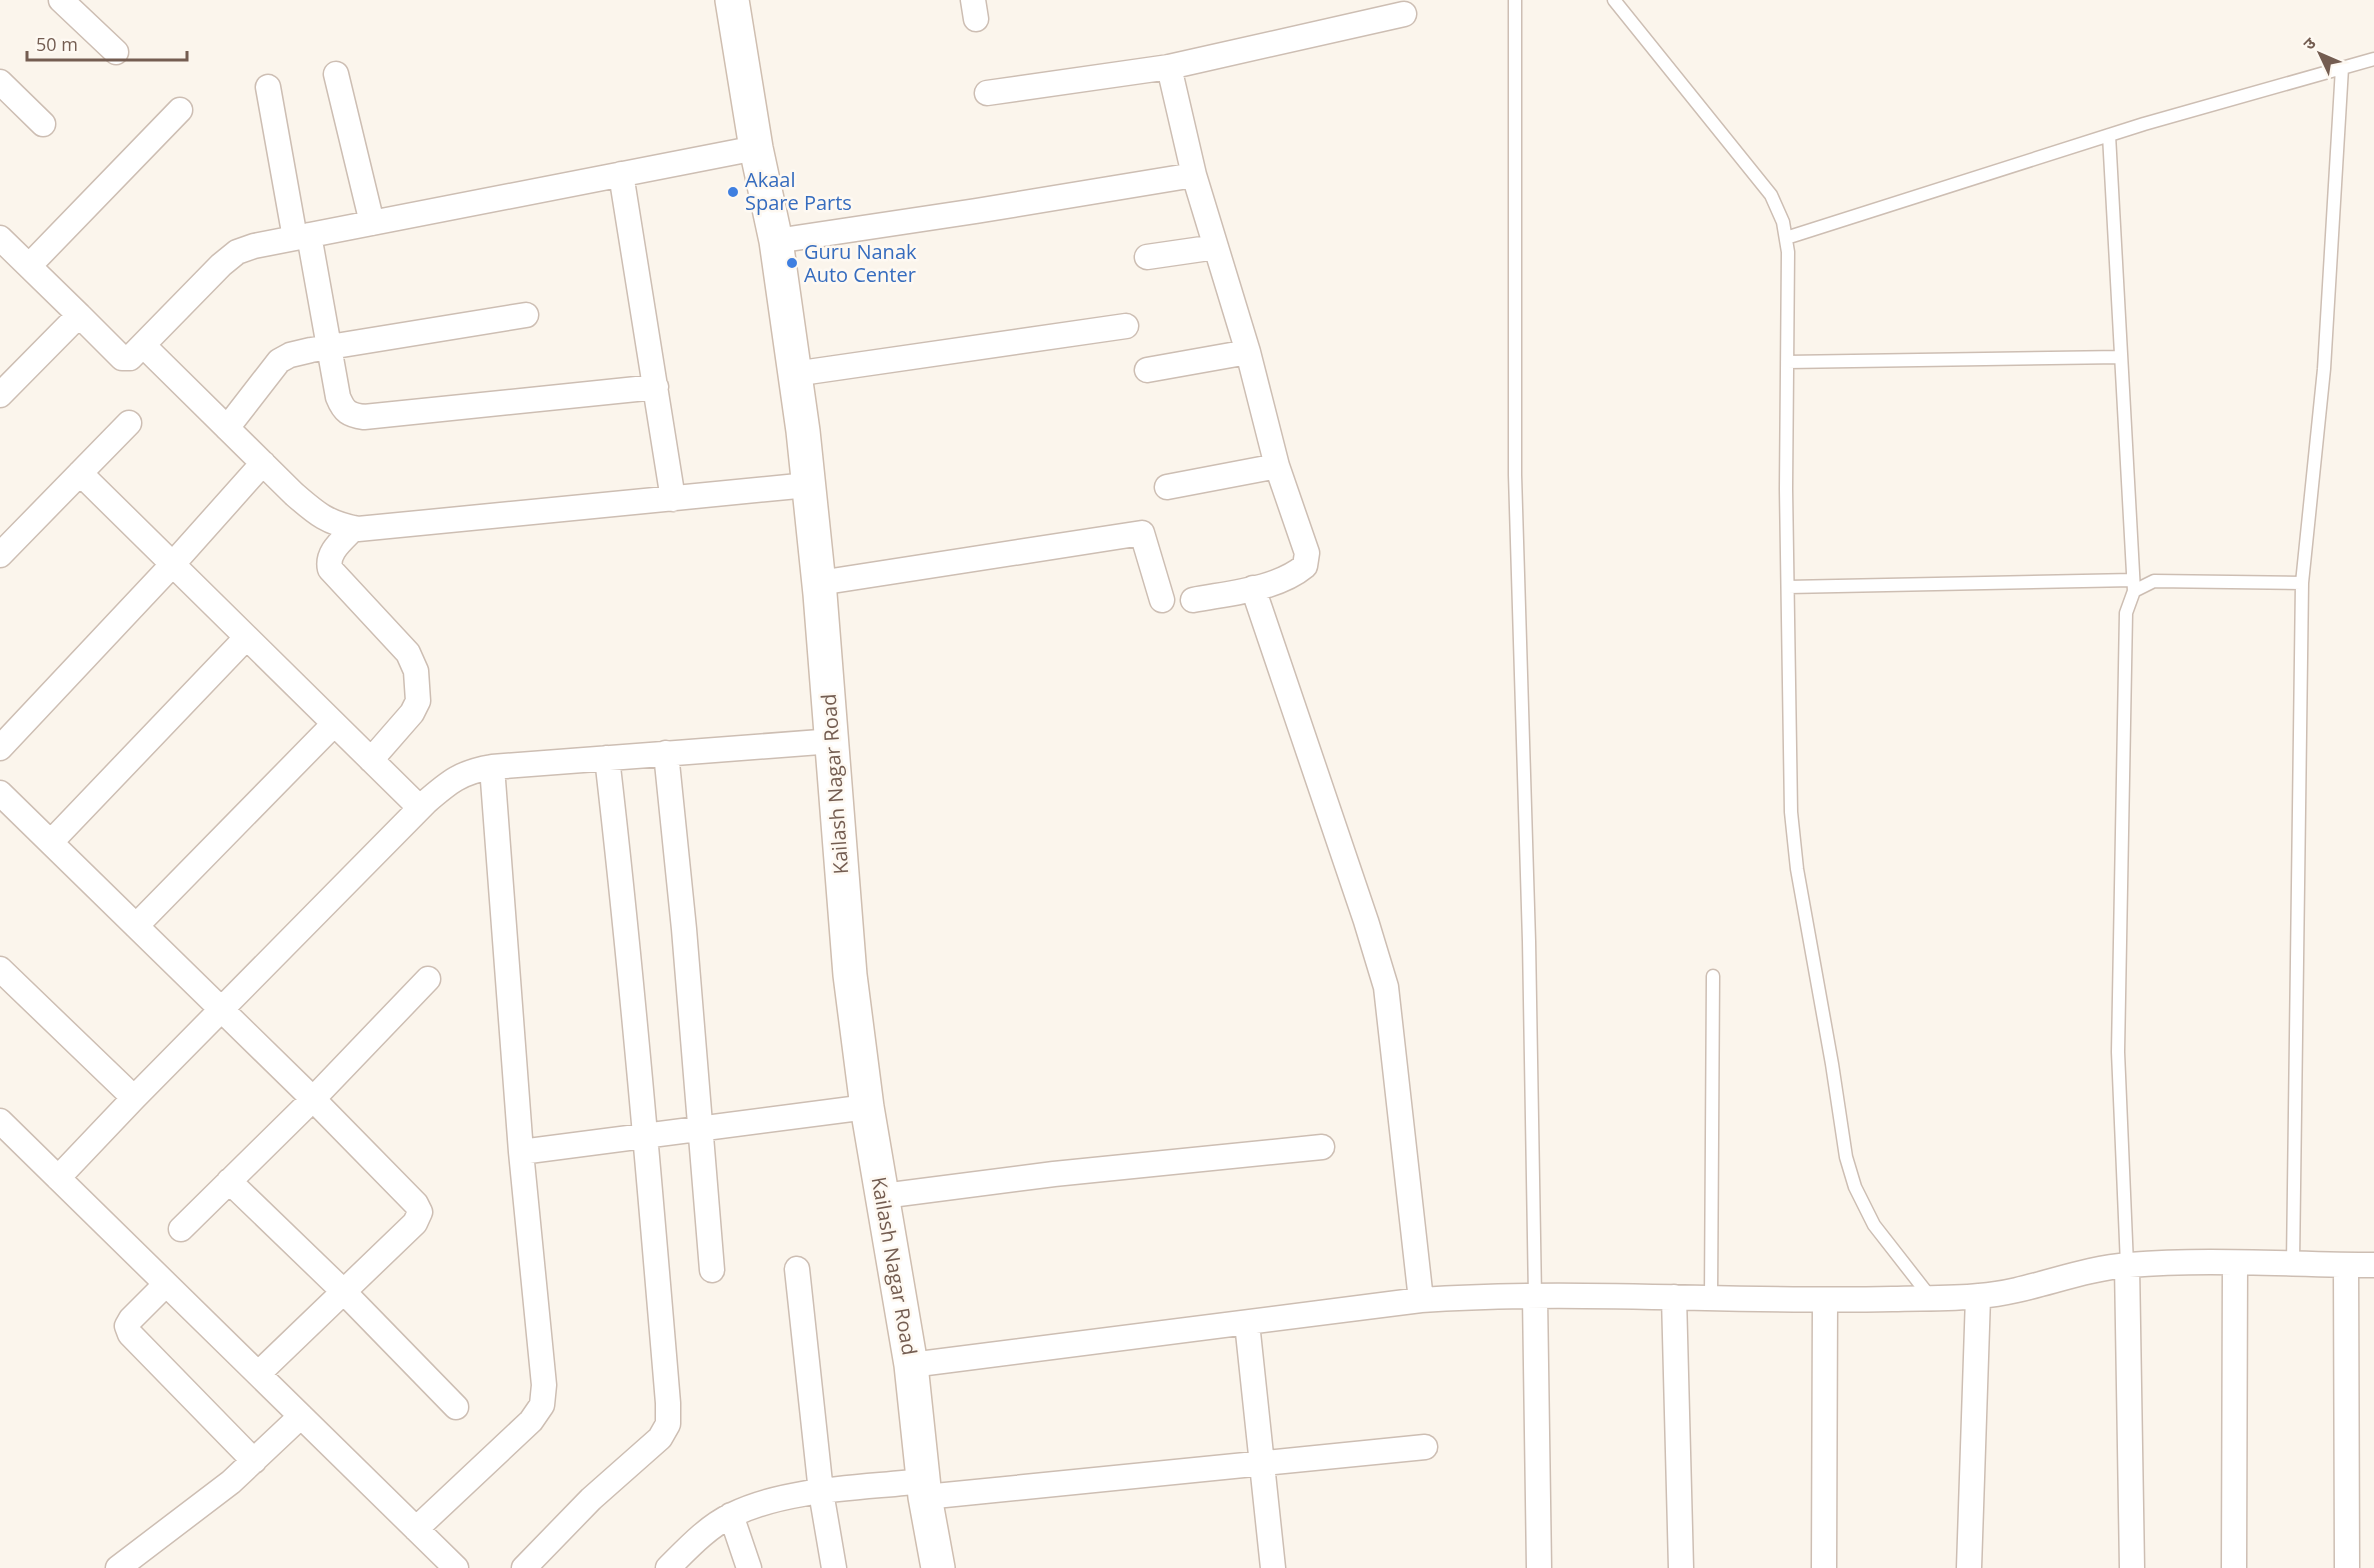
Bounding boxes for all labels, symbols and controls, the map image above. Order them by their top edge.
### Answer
scale bar [27,24,188,62]
north arrow [2290,24,2350,84]
text: 50 m [36,32,78,56]
text: उ [2298,32,2321,55]
place label: Akaal Spare Parts [745,166,852,216]
marker: Akaal Spare Parts [726,185,740,199]
place label: Guru Nanak Auto Center [804,238,917,288]
marker: Guru Nanak Auto Center [785,256,799,270]
street label: Kailash Nagar Road [815,693,854,875]
street label: Kailash Nagar Road [865,1175,923,1357]

